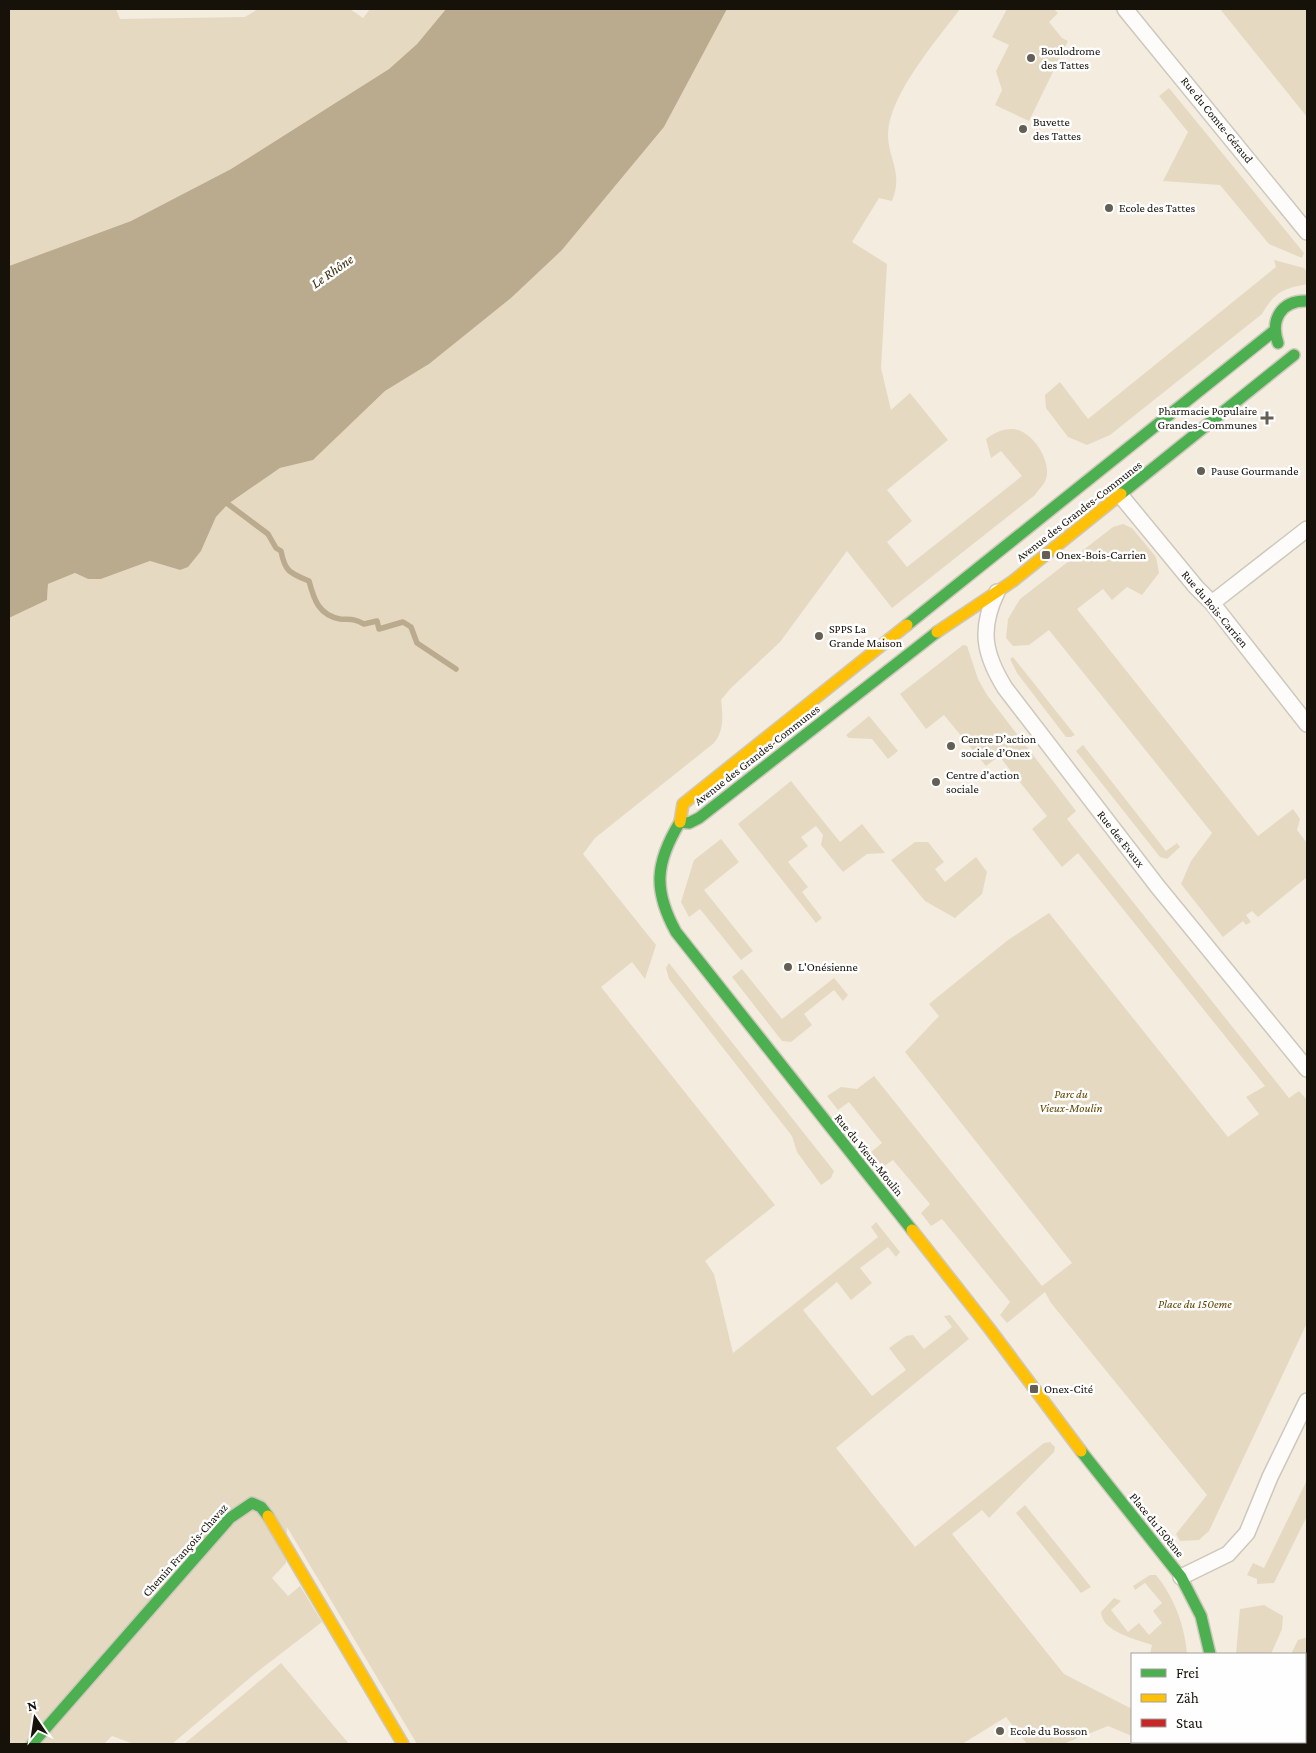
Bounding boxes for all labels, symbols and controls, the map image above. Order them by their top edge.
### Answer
place label: Boulodrome des Tattes [1041,44,1100,72]
marker: Boulodrome des Tattes [1025,52,1037,64]
street label: Rue du Comte-Géraud [1178,74,1256,166]
place label: Buvette des Tattes [1033,115,1081,143]
marker: Buvette des Tattes [1017,123,1029,135]
place label: Ecole des Tattes [1119,201,1195,215]
marker: Ecole des Tattes [1103,202,1115,214]
water label: Le Rhône [308,250,357,291]
place label: Pharmacie Populaire Grandes-Communes [1158,404,1257,432]
marker: Pharmacie Populaire Grandes-Communes [1261,412,1273,424]
street label: Avenue des Grandes-Communes [1013,457,1145,564]
place label: Pause Gourmande [1211,464,1298,478]
marker: Pause Gourmande [1195,465,1207,477]
place label: Onex-Bois-Carrien [1056,548,1147,562]
marker: Onex-Bois-Carrien [1040,549,1052,561]
street label: Rue du Bois-Carrien [1179,568,1252,651]
place label: SPPS La Grande Maison [829,622,903,650]
marker: SPPS La Grande Maison [813,630,825,642]
street label: Avenue des Grandes-Communes [691,701,823,808]
place label: Centre D’action sociale d’Onex [961,732,1037,760]
marker: Centre D’action sociale d’Onex [945,740,957,752]
place label: Centre d'action sociale [946,768,1020,796]
marker: Centre d'action sociale [930,776,942,788]
street label: Rue des Evaux [1094,808,1148,870]
place label: L'Onésienne [798,960,858,974]
marker: L'Onésienne [782,961,794,973]
park label: Parc du Vieux-Moulin [1039,1087,1103,1115]
street label: Rue du Vieux-Moulin [832,1111,907,1199]
park label: Place du 150eme [1158,1297,1232,1311]
place label: Onex-Cité [1044,1382,1093,1396]
marker: Onex-Cité [1028,1383,1040,1395]
street label: Place du 150ème [1127,1490,1187,1560]
street label: Chemin François-Chavaz [140,1501,230,1599]
legend [1131,1653,1306,1743]
text: Frei [1176,1665,1199,1681]
text: Zäh [1176,1690,1199,1706]
north arrow [10,1693,60,1743]
text: N [26,1696,39,1714]
text: Stau [1176,1715,1203,1731]
place label: Ecole du Bosson [1010,1724,1088,1738]
marker: Ecole du Bosson [994,1725,1006,1737]

